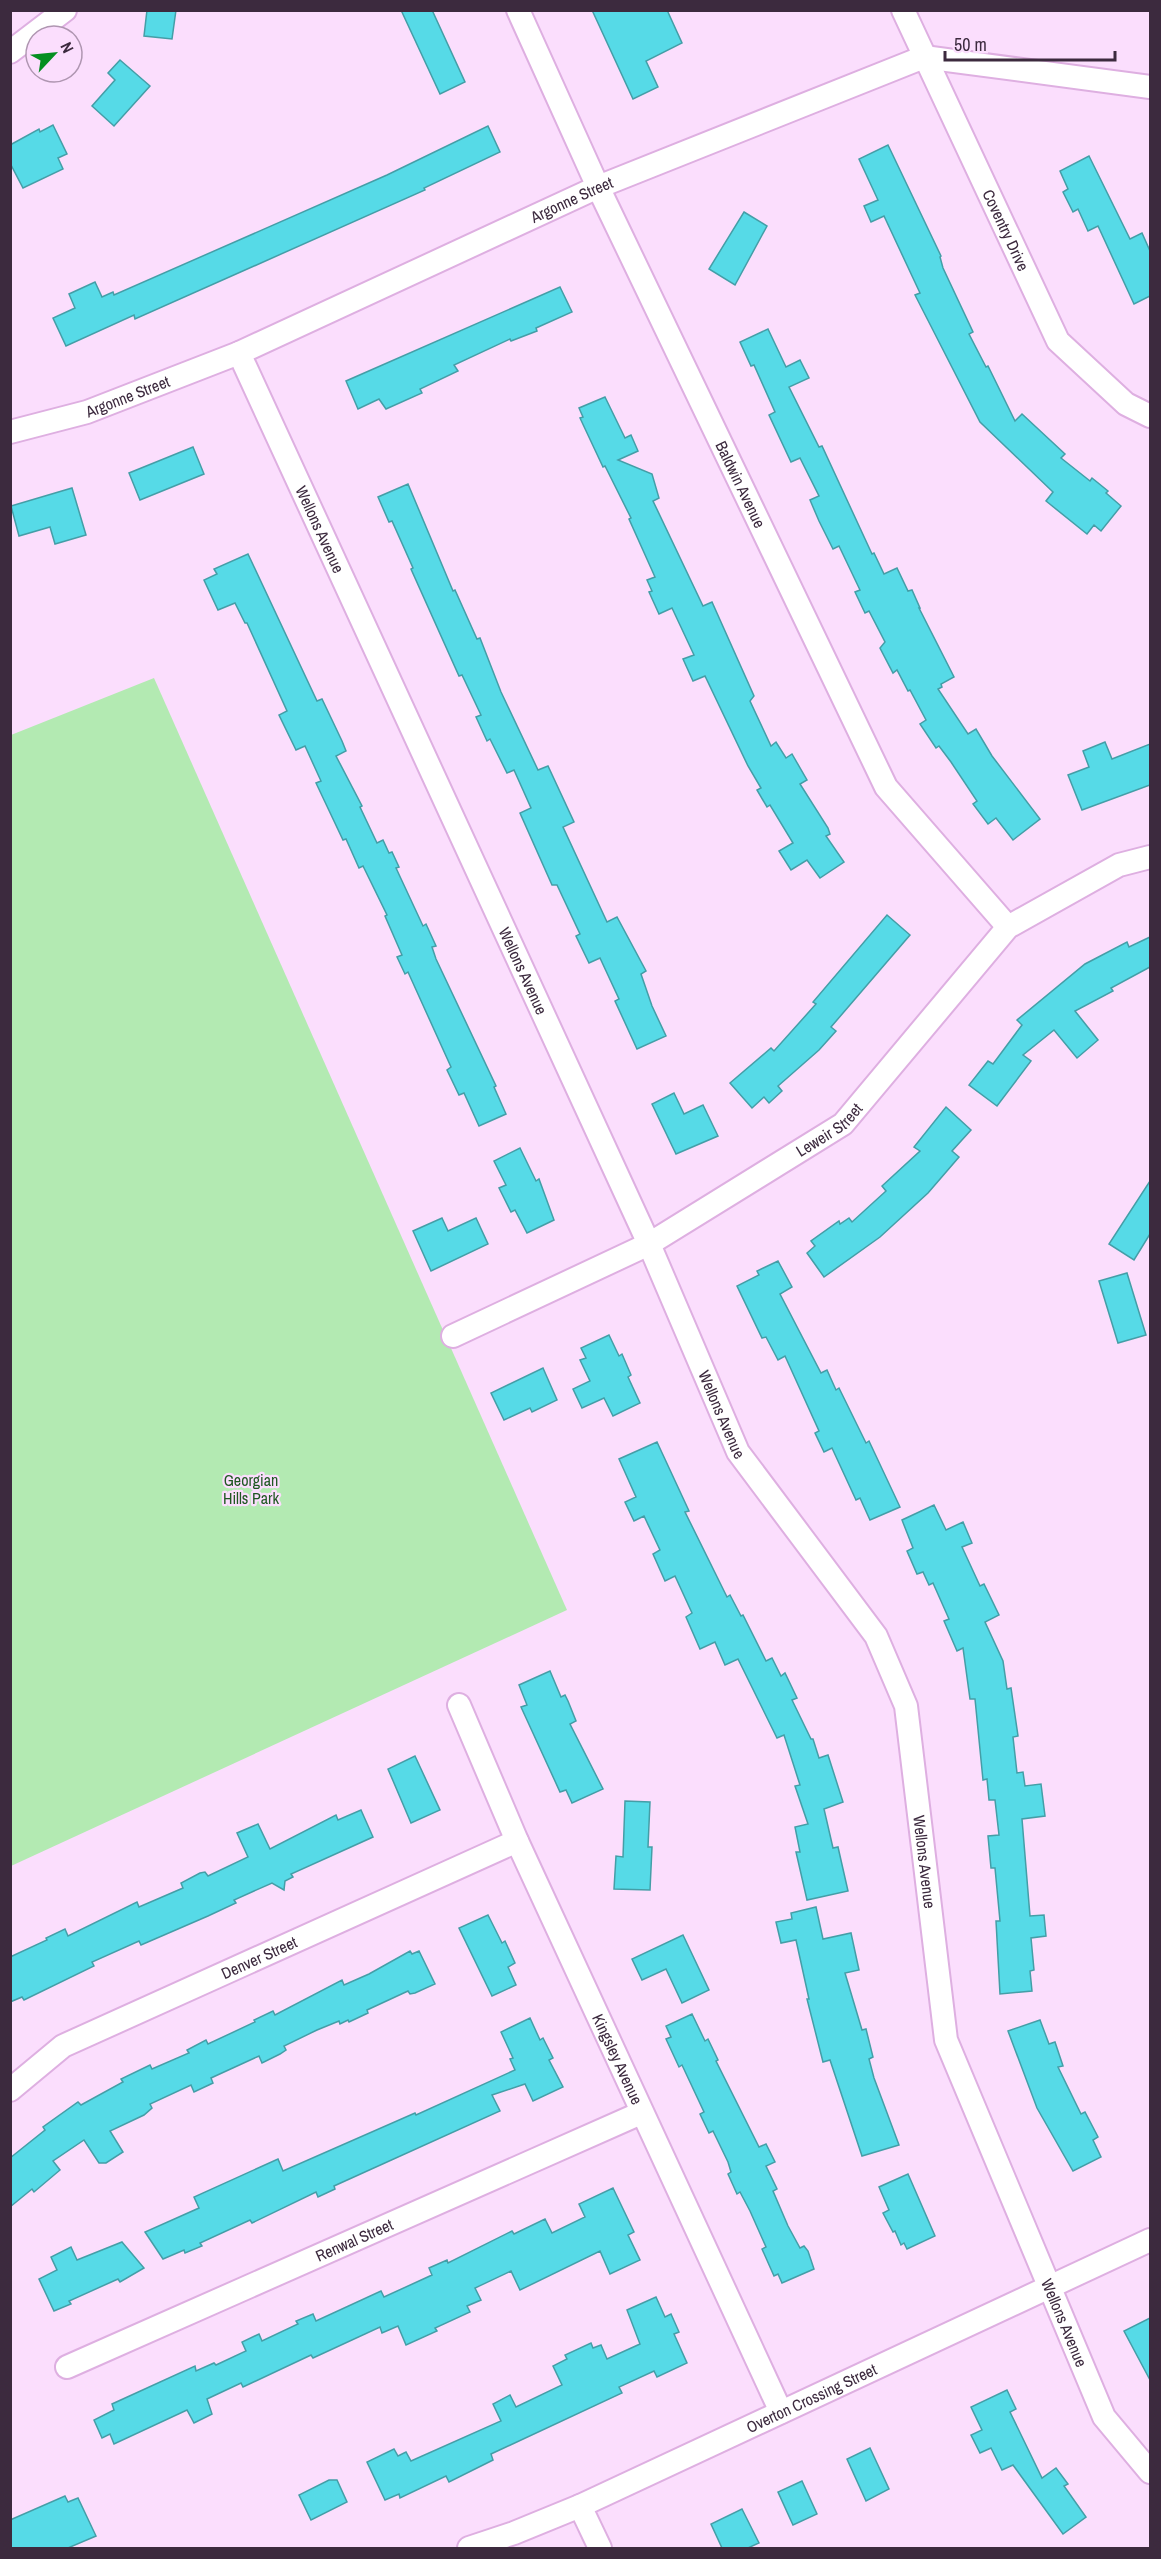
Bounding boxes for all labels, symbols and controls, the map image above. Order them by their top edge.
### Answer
north arrow [24,24,84,84]
scale bar [945,24,1114,62]
text: 50 m [954,32,987,57]
text: N [56,38,79,57]
street label: Argonne Street [526,171,616,228]
street label: Coventry Drive [978,186,1035,274]
street label: Argonne Street [81,370,173,423]
street label: Baldwin Avenue [710,437,771,531]
street label: Wellons Avenue [291,482,350,576]
street label: Wellons Avenue [494,924,553,1018]
street label: Leweir Street [792,1098,867,1162]
street label: Wellons Avenue [693,1367,750,1463]
park label: Georgian Hills Park [223,1469,279,1509]
street label: Wellons Avenue [908,1814,941,1910]
street label: Denver Street [218,1931,301,1984]
street label: Kingsley Avenue [587,2010,648,2108]
street label: Renwal Street [312,2213,397,2267]
street label: Wellons Avenue [1036,2275,1093,2370]
street label: Overton Crossing Street [743,2358,880,2438]

